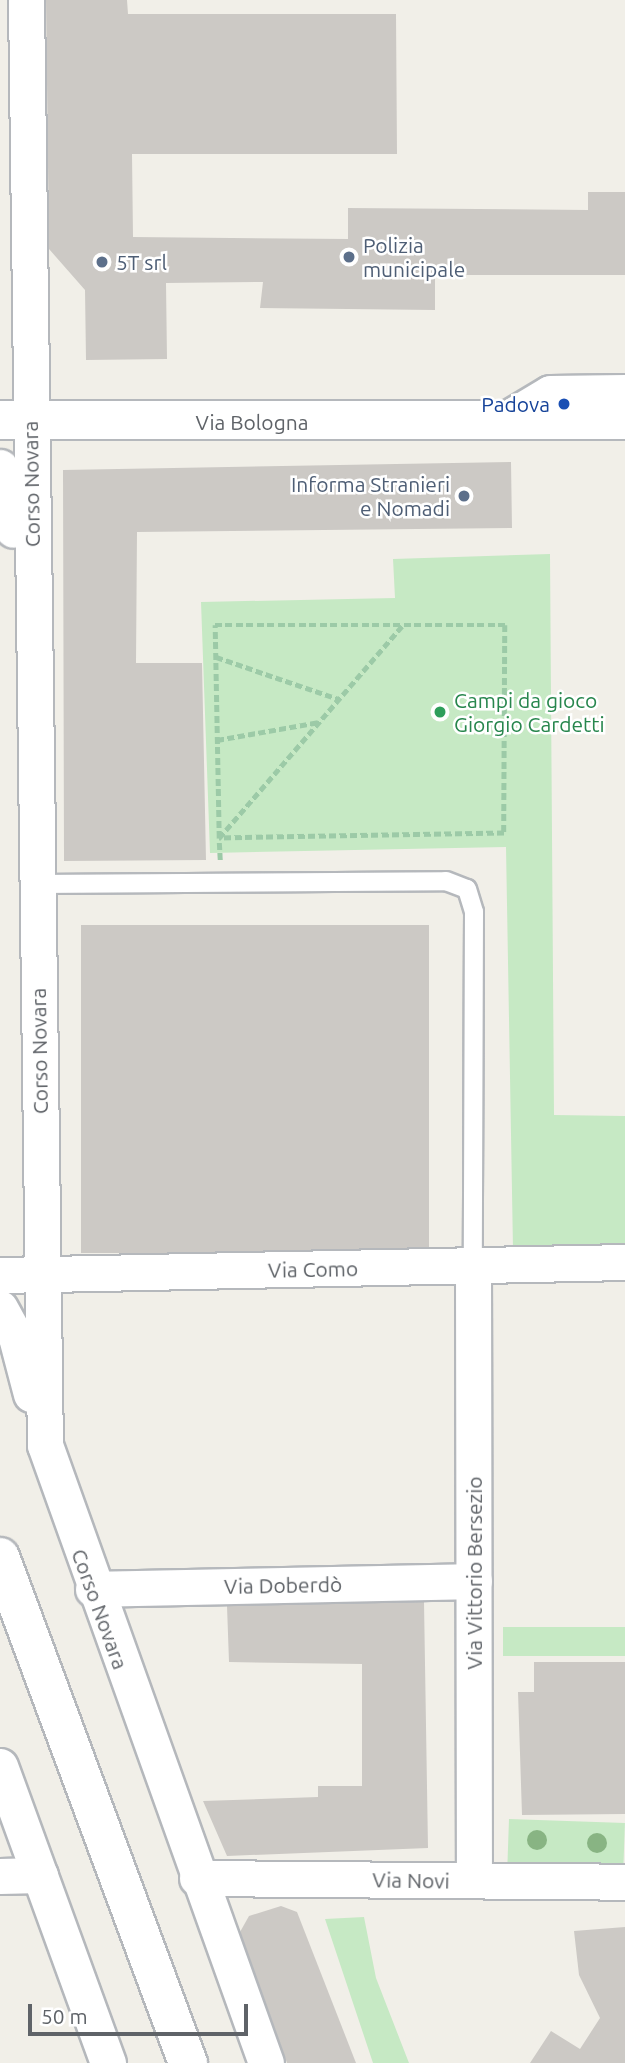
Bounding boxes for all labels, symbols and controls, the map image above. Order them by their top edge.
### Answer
place label: Polizia municipale [363,232,465,282]
place label: 5T srl [116,249,167,275]
marker: Polizia municipale [341,249,357,265]
marker: 5T srl [94,254,110,270]
place label: Padova [481,391,550,417]
marker: Padova [556,396,572,412]
street label: Via Bologna [196,409,308,435]
street label: Corso Novara [17,421,45,547]
place label: Informa Stranieri e Nomadi [291,471,450,521]
marker: Informa Stranieri e Nomadi [456,488,472,504]
place label: Campi da gioco Giorgio Cardetti [454,687,605,737]
marker: Campi da gioco Giorgio Cardetti [432,704,448,720]
street label: Corso Novara [25,988,53,1114]
street label: Via Como [268,1256,358,1282]
street label: Via Vittorio Bersezio [461,1476,487,1670]
street label: Corso Novara [67,1545,133,1673]
street label: Via Doberdò [224,1571,342,1599]
street label: Via Novi [372,1867,450,1893]
scale bar [32,1990,252,2034]
text: 50 m [41,2004,88,2028]

